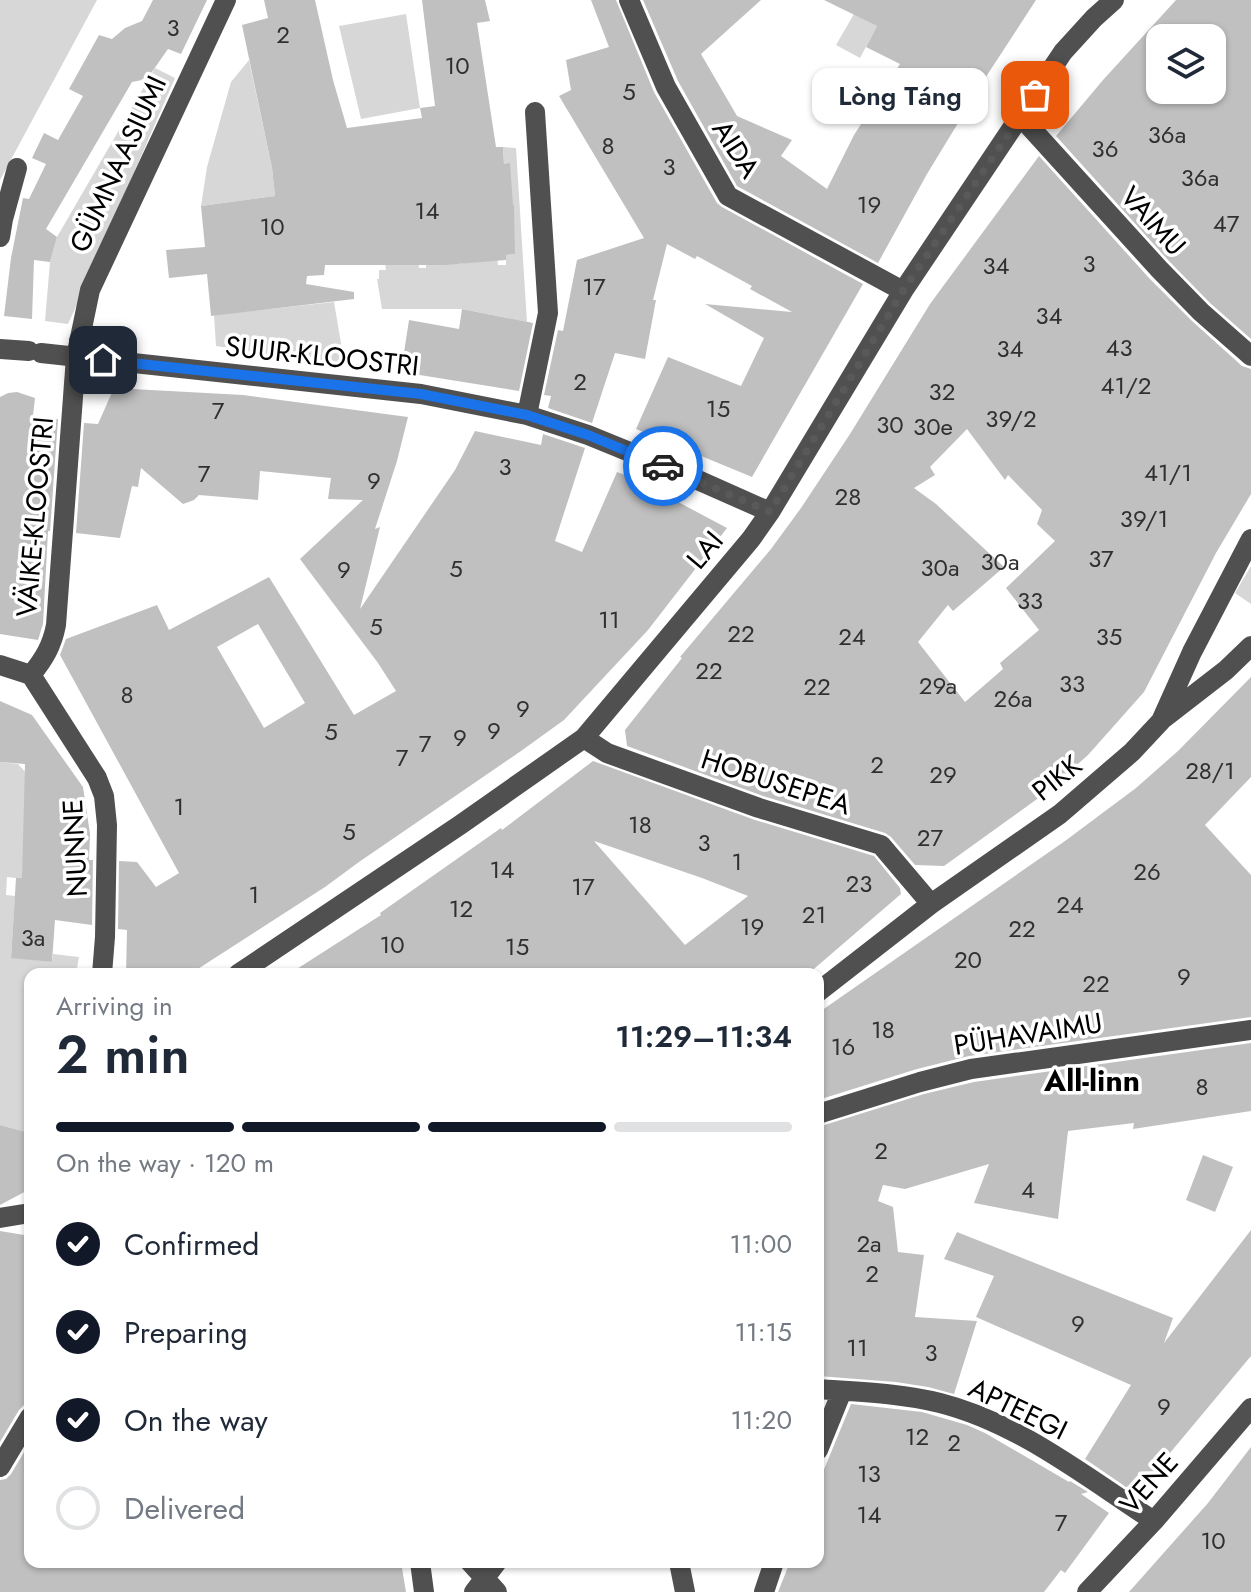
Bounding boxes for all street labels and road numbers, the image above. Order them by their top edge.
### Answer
street label: GÜMNAASIUMI [59,69,177,259]
street label: AIDA [702,112,770,187]
street label: VAIMU [1111,177,1195,265]
street label: SUUR-KLOOSTRI [223,325,421,387]
street label: VÄIKE-KLOOSTRI [6,415,64,619]
street label: LAI [677,522,733,578]
street label: HOBUSEPEA [696,739,857,826]
street label: PIKK [1023,745,1091,811]
street label: NUNNE [52,798,98,898]
street label: PÜHAVAIMU [951,1002,1105,1066]
street label: APTEEGI [962,1367,1074,1451]
street label: VENE [1110,1443,1188,1523]

